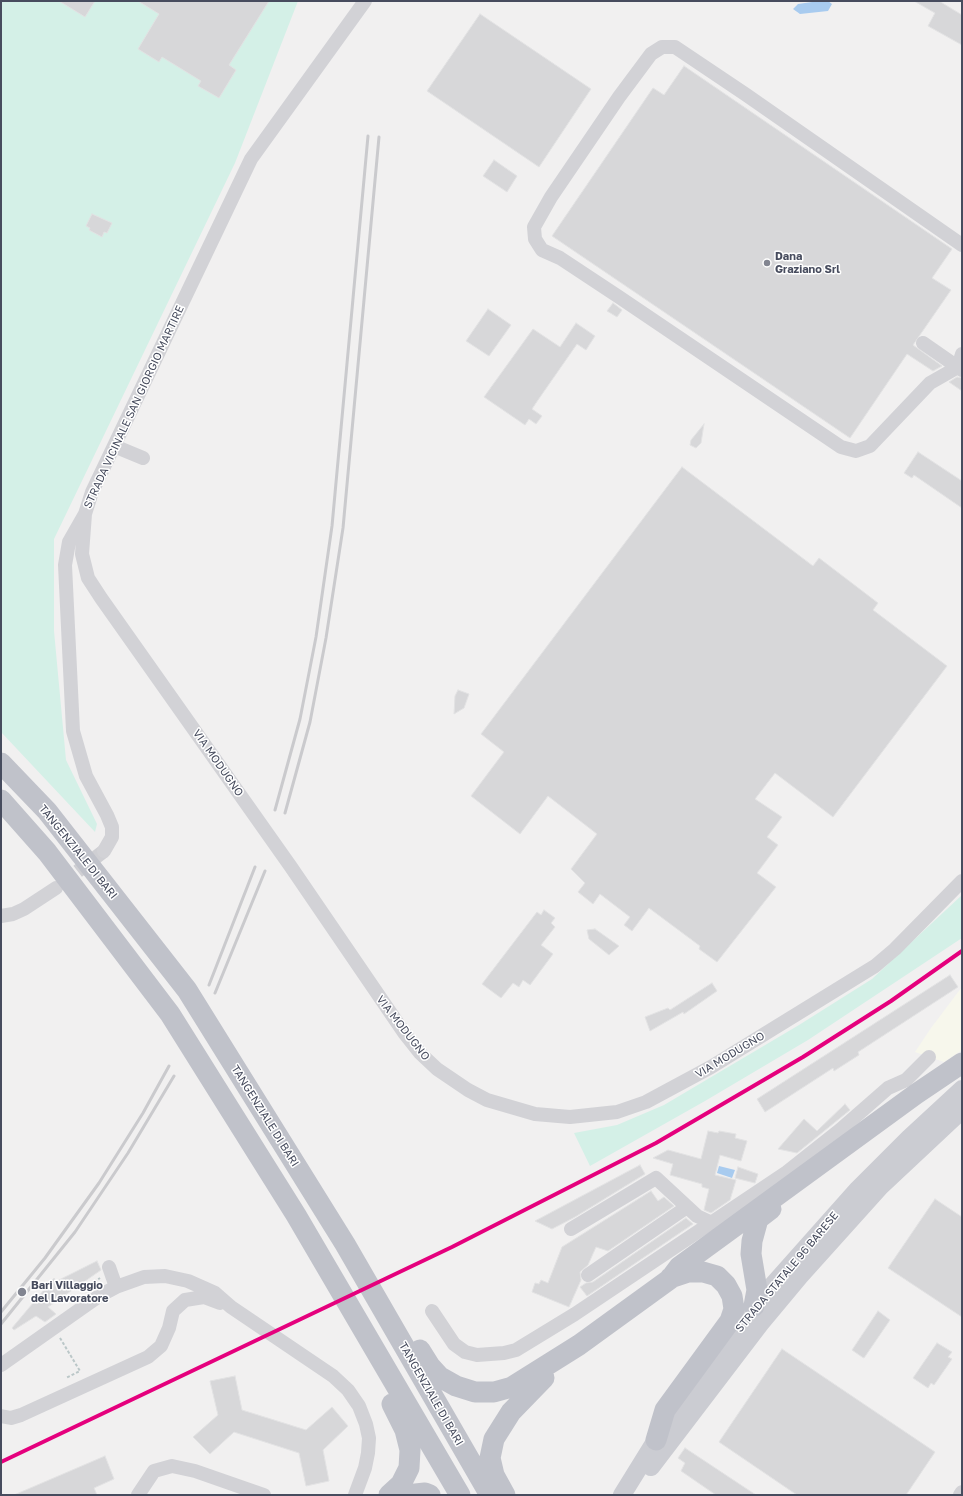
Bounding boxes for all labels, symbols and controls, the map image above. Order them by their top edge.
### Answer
place label: Dana Graziano Srl [775,250,840,276]
marker: Dana Graziano Srl [762,258,772,268]
street label: STRADA VICINALE SAN GIORGIO MARTIRE [81,303,187,511]
street label: VIA MODUGNO [190,727,246,799]
street label: TANGENZIALE DI BARI [36,802,120,902]
street label: VIA MODUGNO [374,993,432,1063]
street label: VIA MODUGNO [693,1029,767,1081]
street label: TANGENZIALE DI BARI [228,1063,302,1169]
street label: STRADA STATALE 96 BARESE [733,1209,841,1335]
place label: Bari Villaggio del Lavoratore [31,1279,108,1305]
marker: Bari Villaggio del Lavoratore [16,1286,28,1298]
street label: TANGENZIALE DI BARI [396,1340,466,1448]

